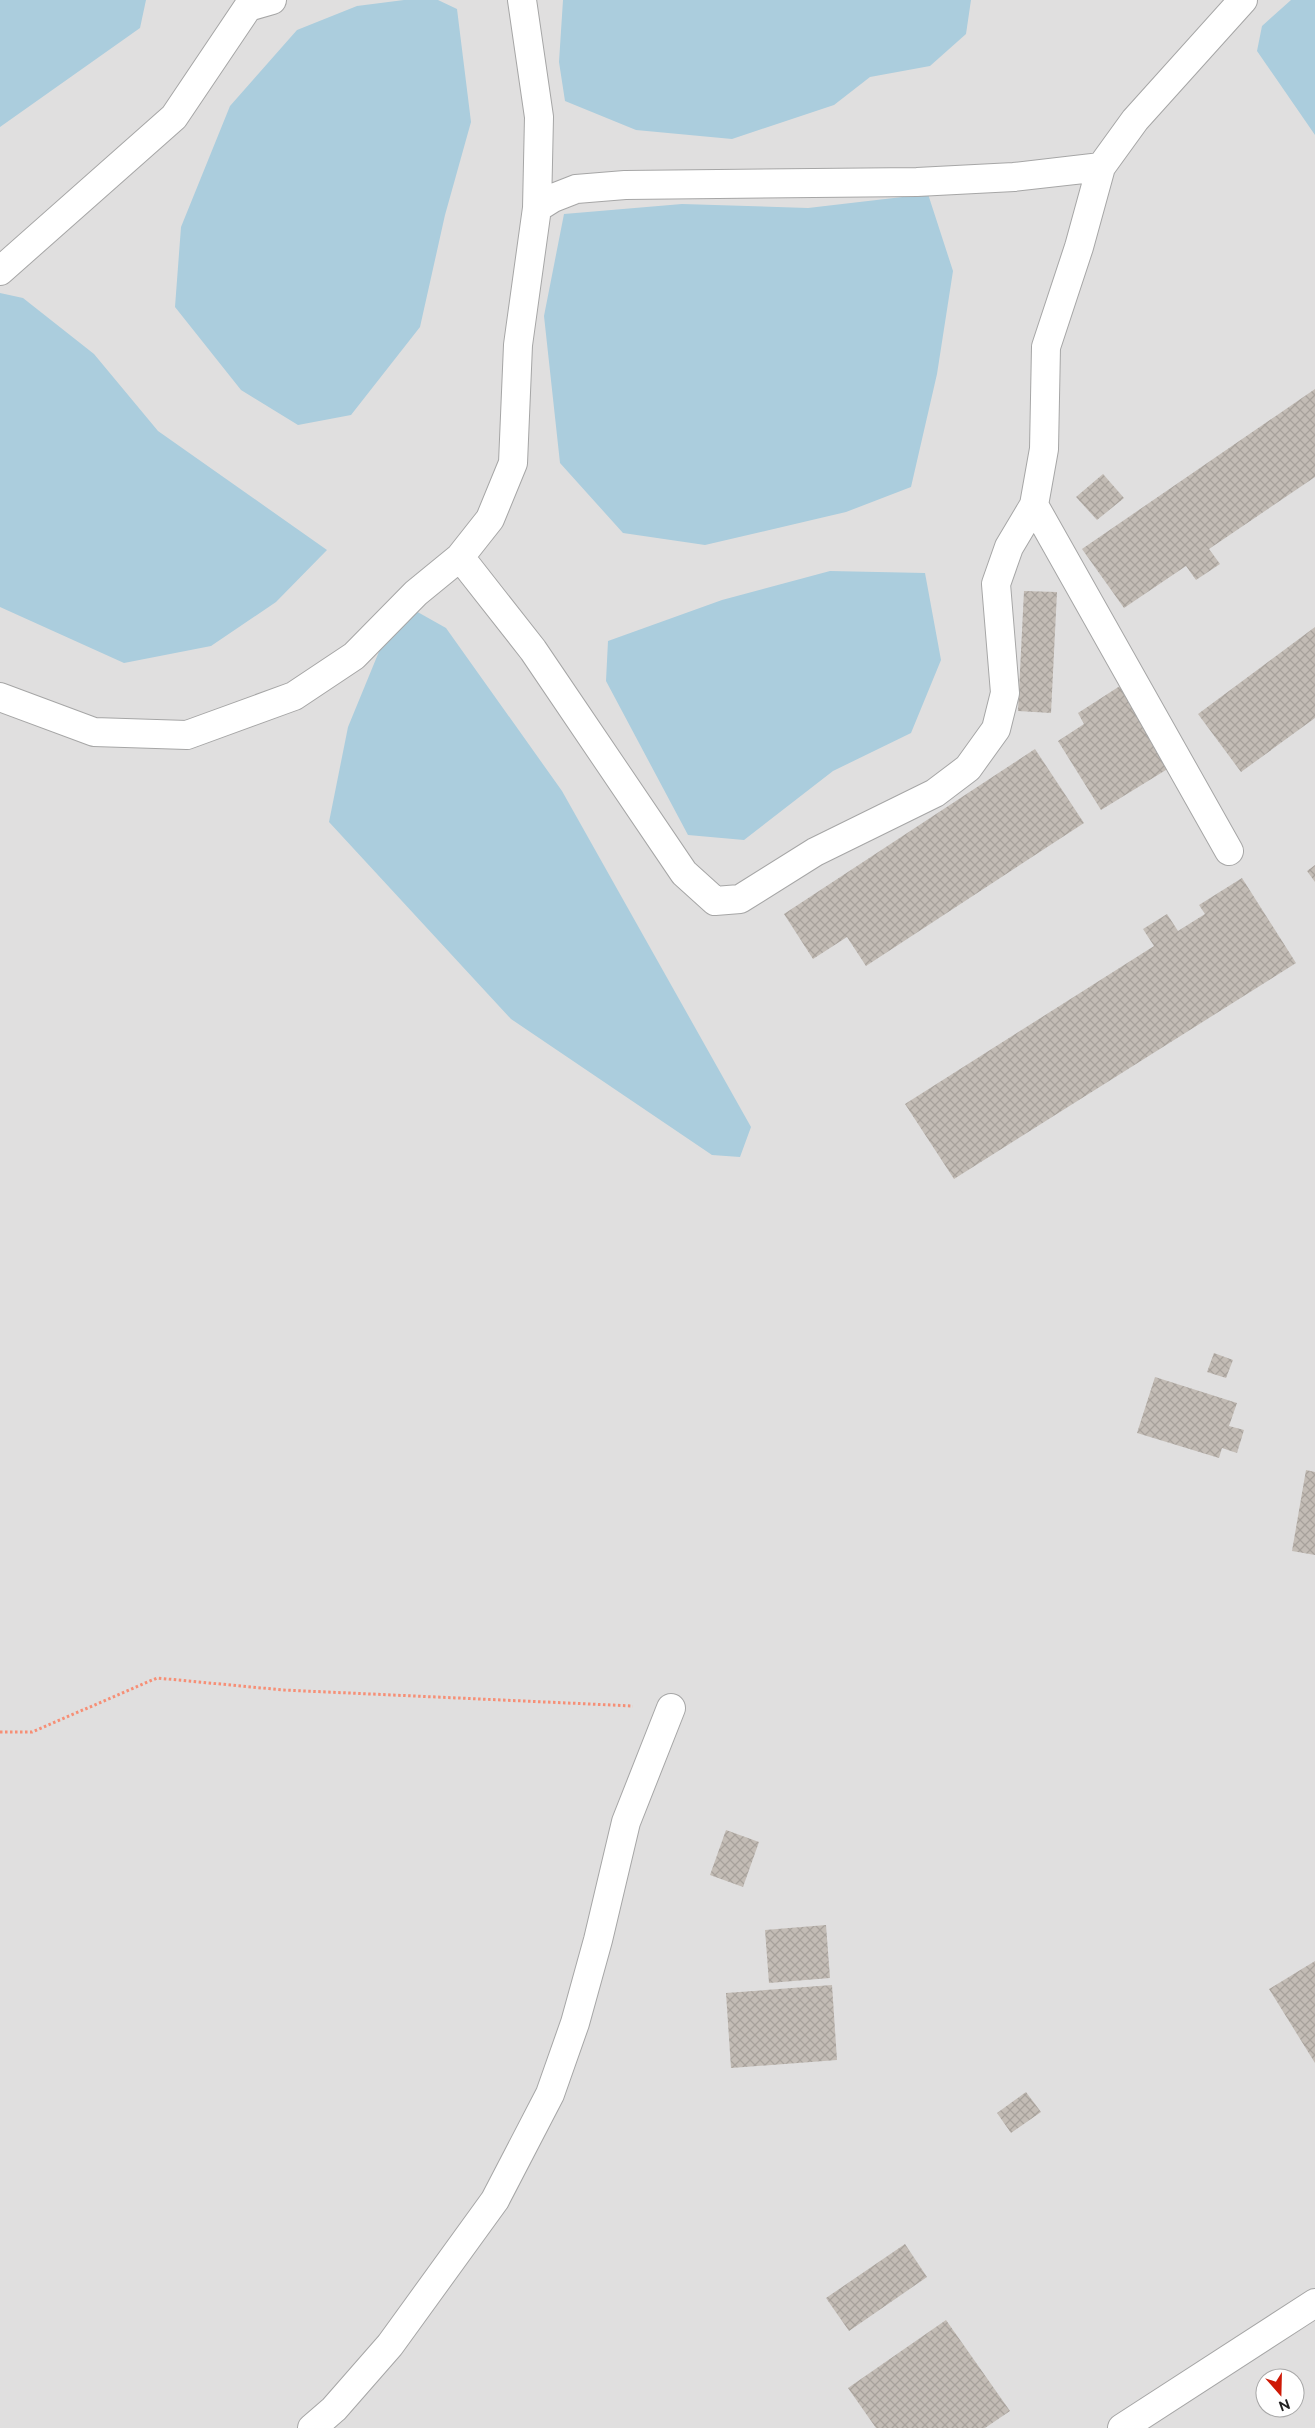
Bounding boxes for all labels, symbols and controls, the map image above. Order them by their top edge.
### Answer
north arrow [1255,2368,1305,2418]
text: N [1277,2396,1292,2415]

